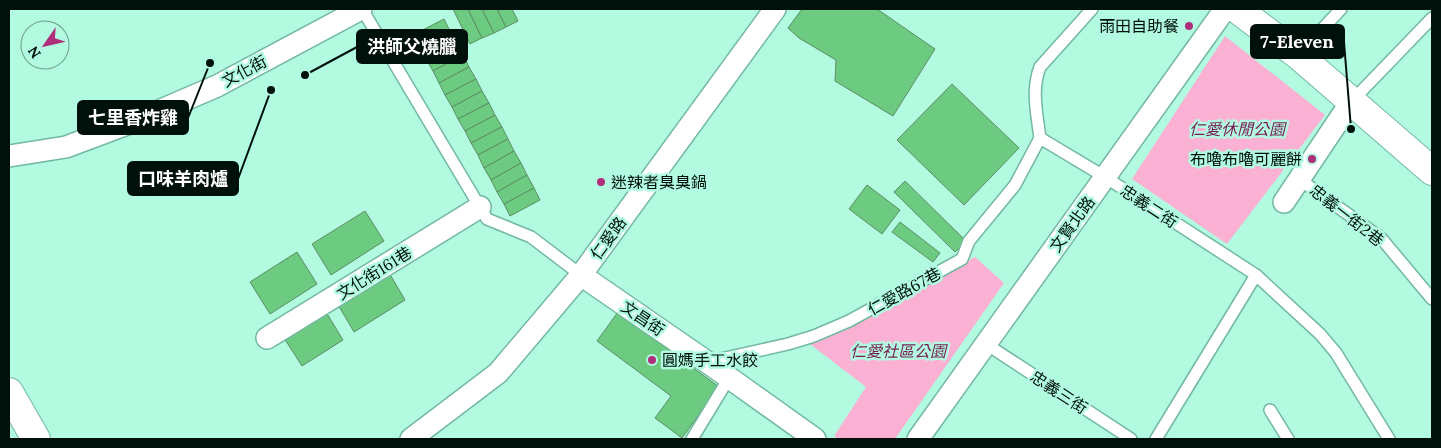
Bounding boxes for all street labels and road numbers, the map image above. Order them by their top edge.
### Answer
street label: 文化街 [218,51,270,91]
street label: 忠義二街 [1117,180,1181,232]
street label: 忠義一街2巷 [1306,180,1388,250]
street label: 文賢北路 [1045,192,1099,256]
street label: 仁愛路 [586,213,630,263]
street label: 文化街161巷 [333,242,415,304]
street label: 仁愛路67巷 [864,263,944,319]
street label: 文昌街 [618,296,668,340]
street label: 忠義三街 [1027,366,1091,418]

